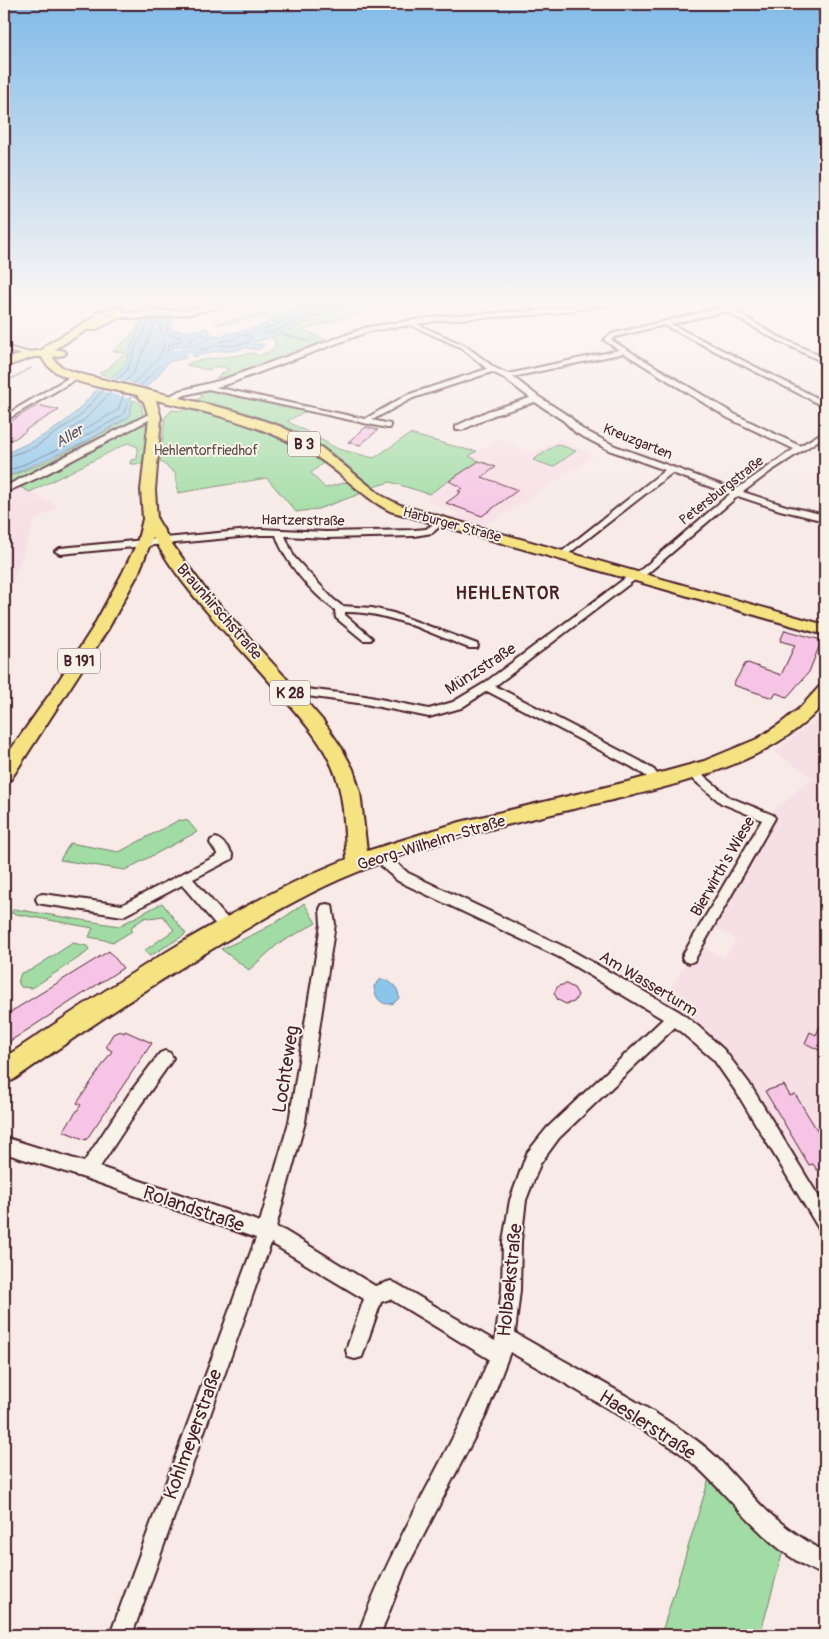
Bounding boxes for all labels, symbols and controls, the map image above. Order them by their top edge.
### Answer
water label: Aller [52,420,88,452]
street label: Kreuzgarten [601,420,675,463]
road number: B 3 [288,432,320,456]
park label: Hehlentorfriedhof [154,442,258,459]
street label: Petersburgstraße [676,452,767,529]
street label: Harburger Straße [401,503,503,546]
street label: Hartzerstraße [261,511,345,530]
street label: Braunhirschstraße [172,559,267,664]
district label: HEHLENTOR [455,582,561,605]
street label: Münzstraße [441,638,520,699]
road number: B 191 [58,648,100,674]
road number: K 28 [270,680,310,706]
street label: Georg-Wilhelm-Straße [355,811,508,875]
street label: Bierwirth's Wiese [686,813,760,920]
street label: Am Wasserturm [596,947,701,1021]
street label: Lochteweg [267,1024,305,1115]
street label: Rolandstraße [140,1180,248,1238]
street label: Holbaekstraße [492,1222,528,1338]
street label: Kohlmeyerstraße [158,1365,228,1503]
street label: Haeslerstraße [594,1385,701,1465]

